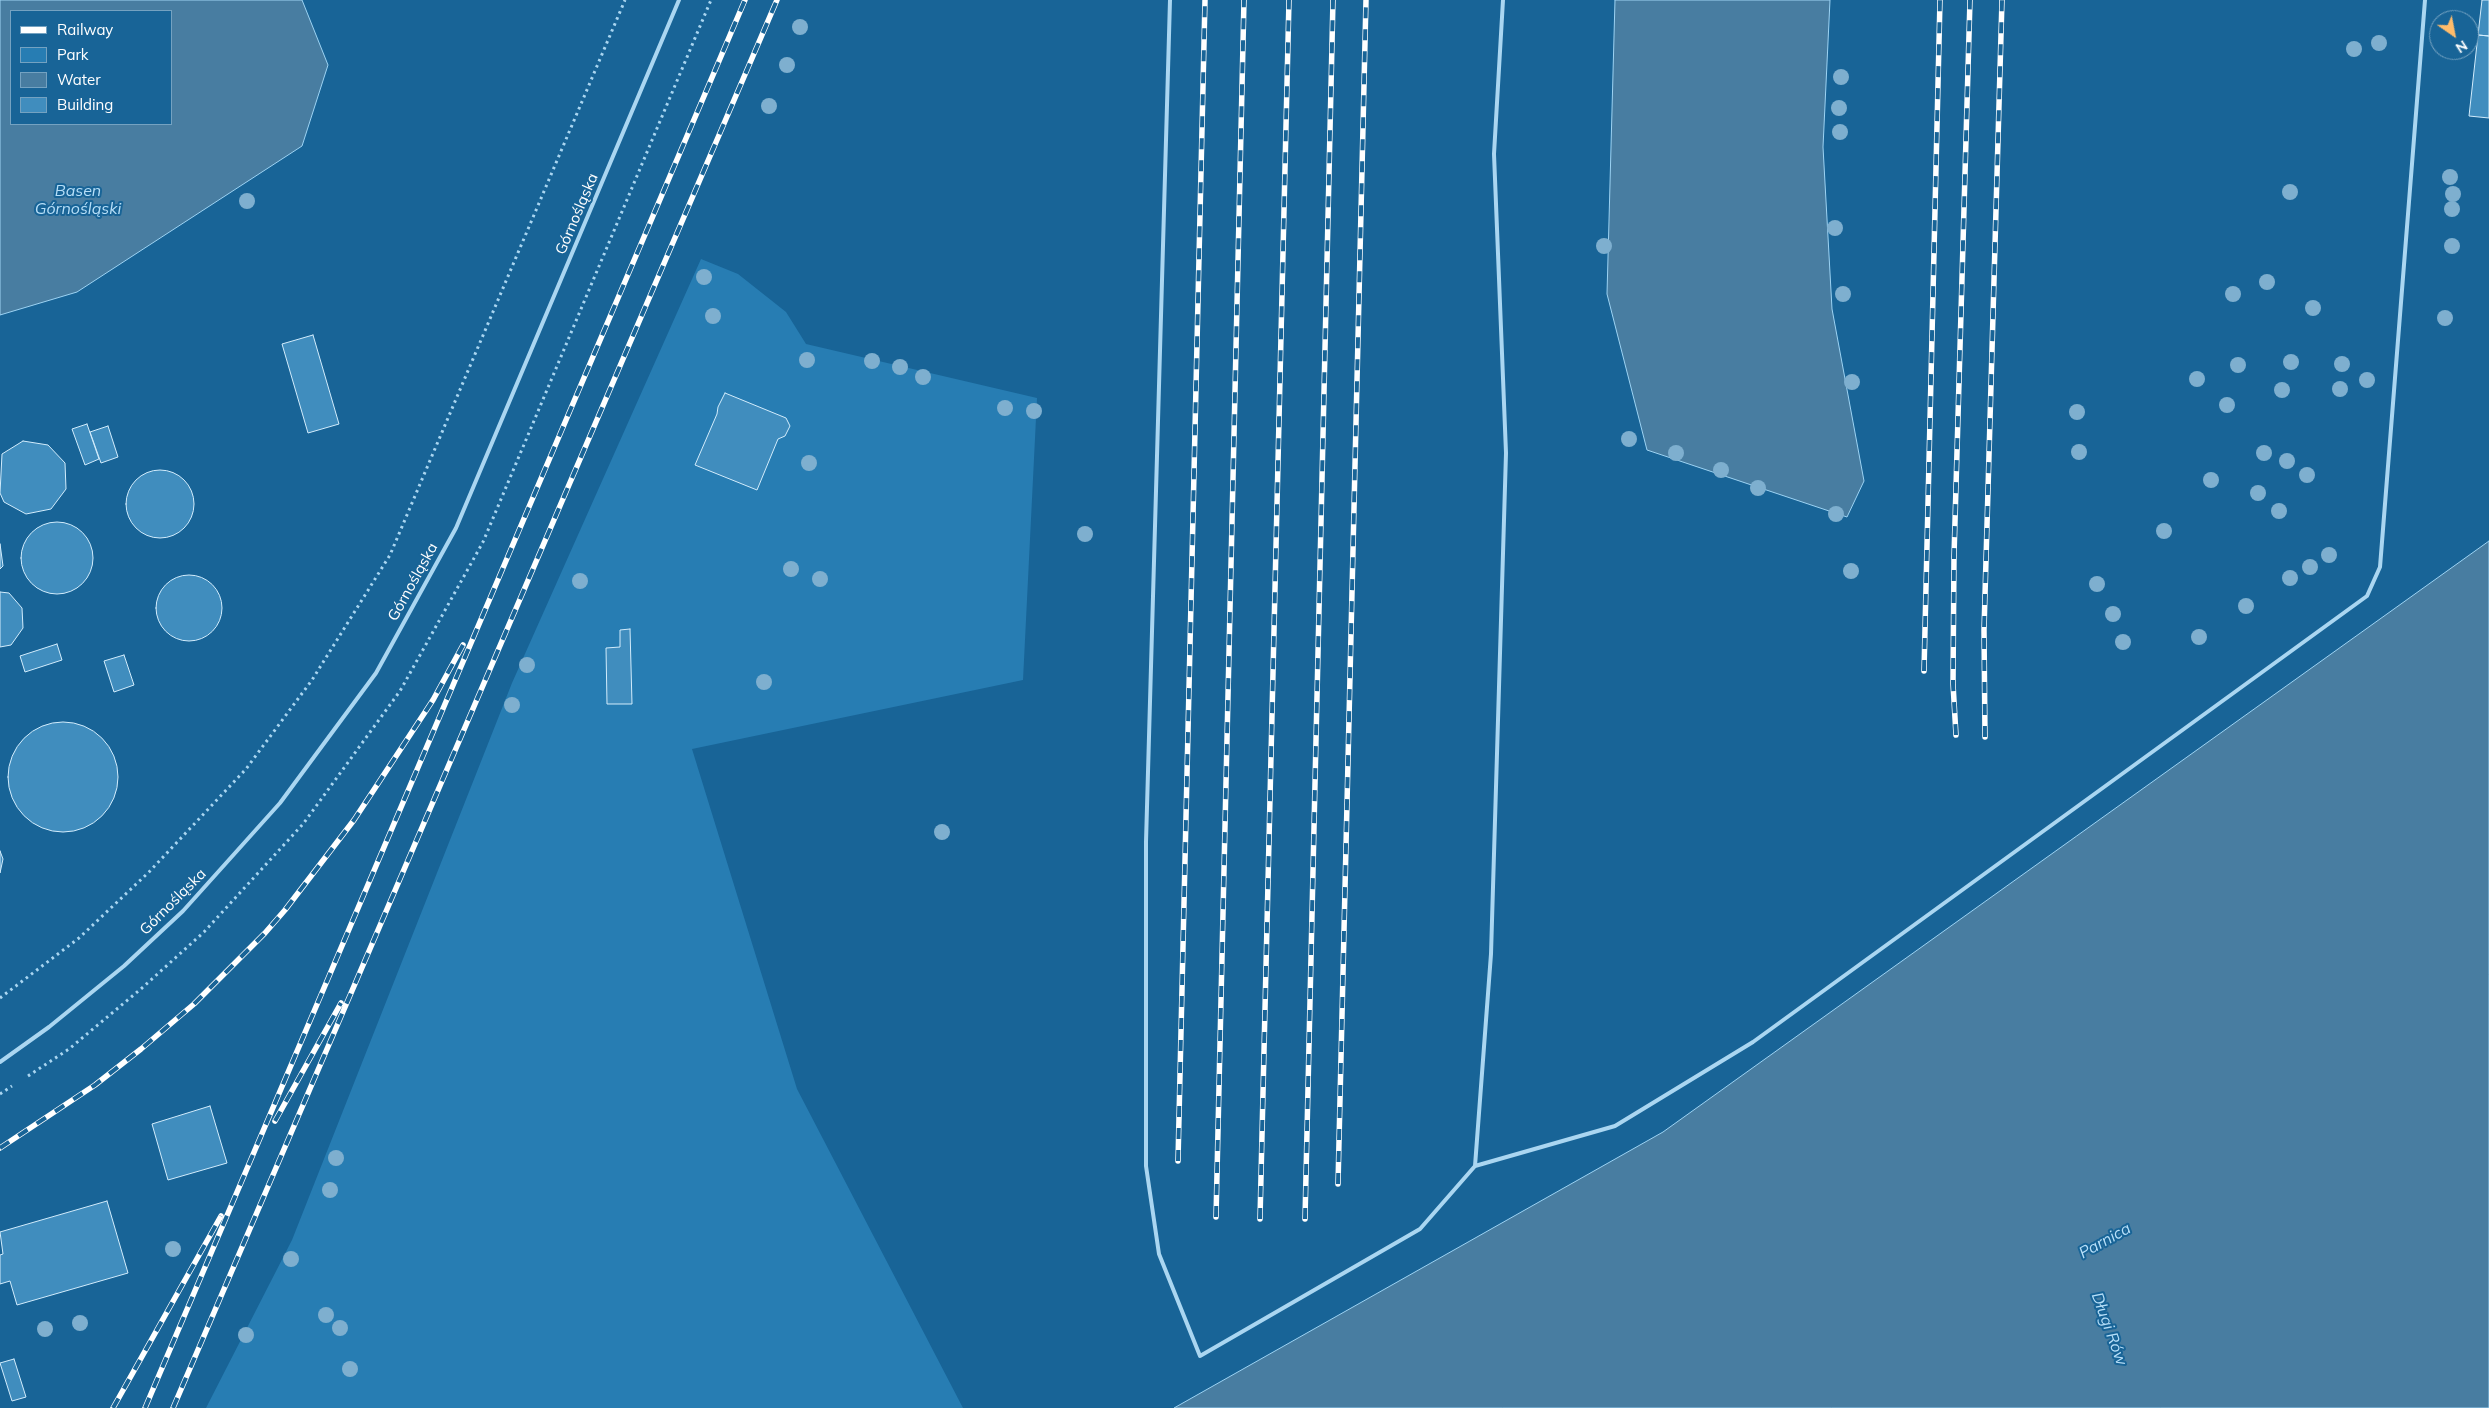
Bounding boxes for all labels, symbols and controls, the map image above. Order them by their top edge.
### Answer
legend [10,10,172,125]
north arrow [2429,10,2479,60]
text: Railway [57,20,113,39]
text: N [2452,36,2471,57]
text: Park [57,45,89,64]
text: Water [57,70,101,89]
text: Building [57,95,113,114]
street label: Górnośląska [552,171,602,257]
water label: Basen Górnośląski [35,181,121,219]
street label: Górnośląska [384,540,442,624]
street label: Górnośląska [136,865,210,939]
water label: Parnica [2076,1219,2134,1263]
water label: Długi Rów [2087,1290,2131,1368]

